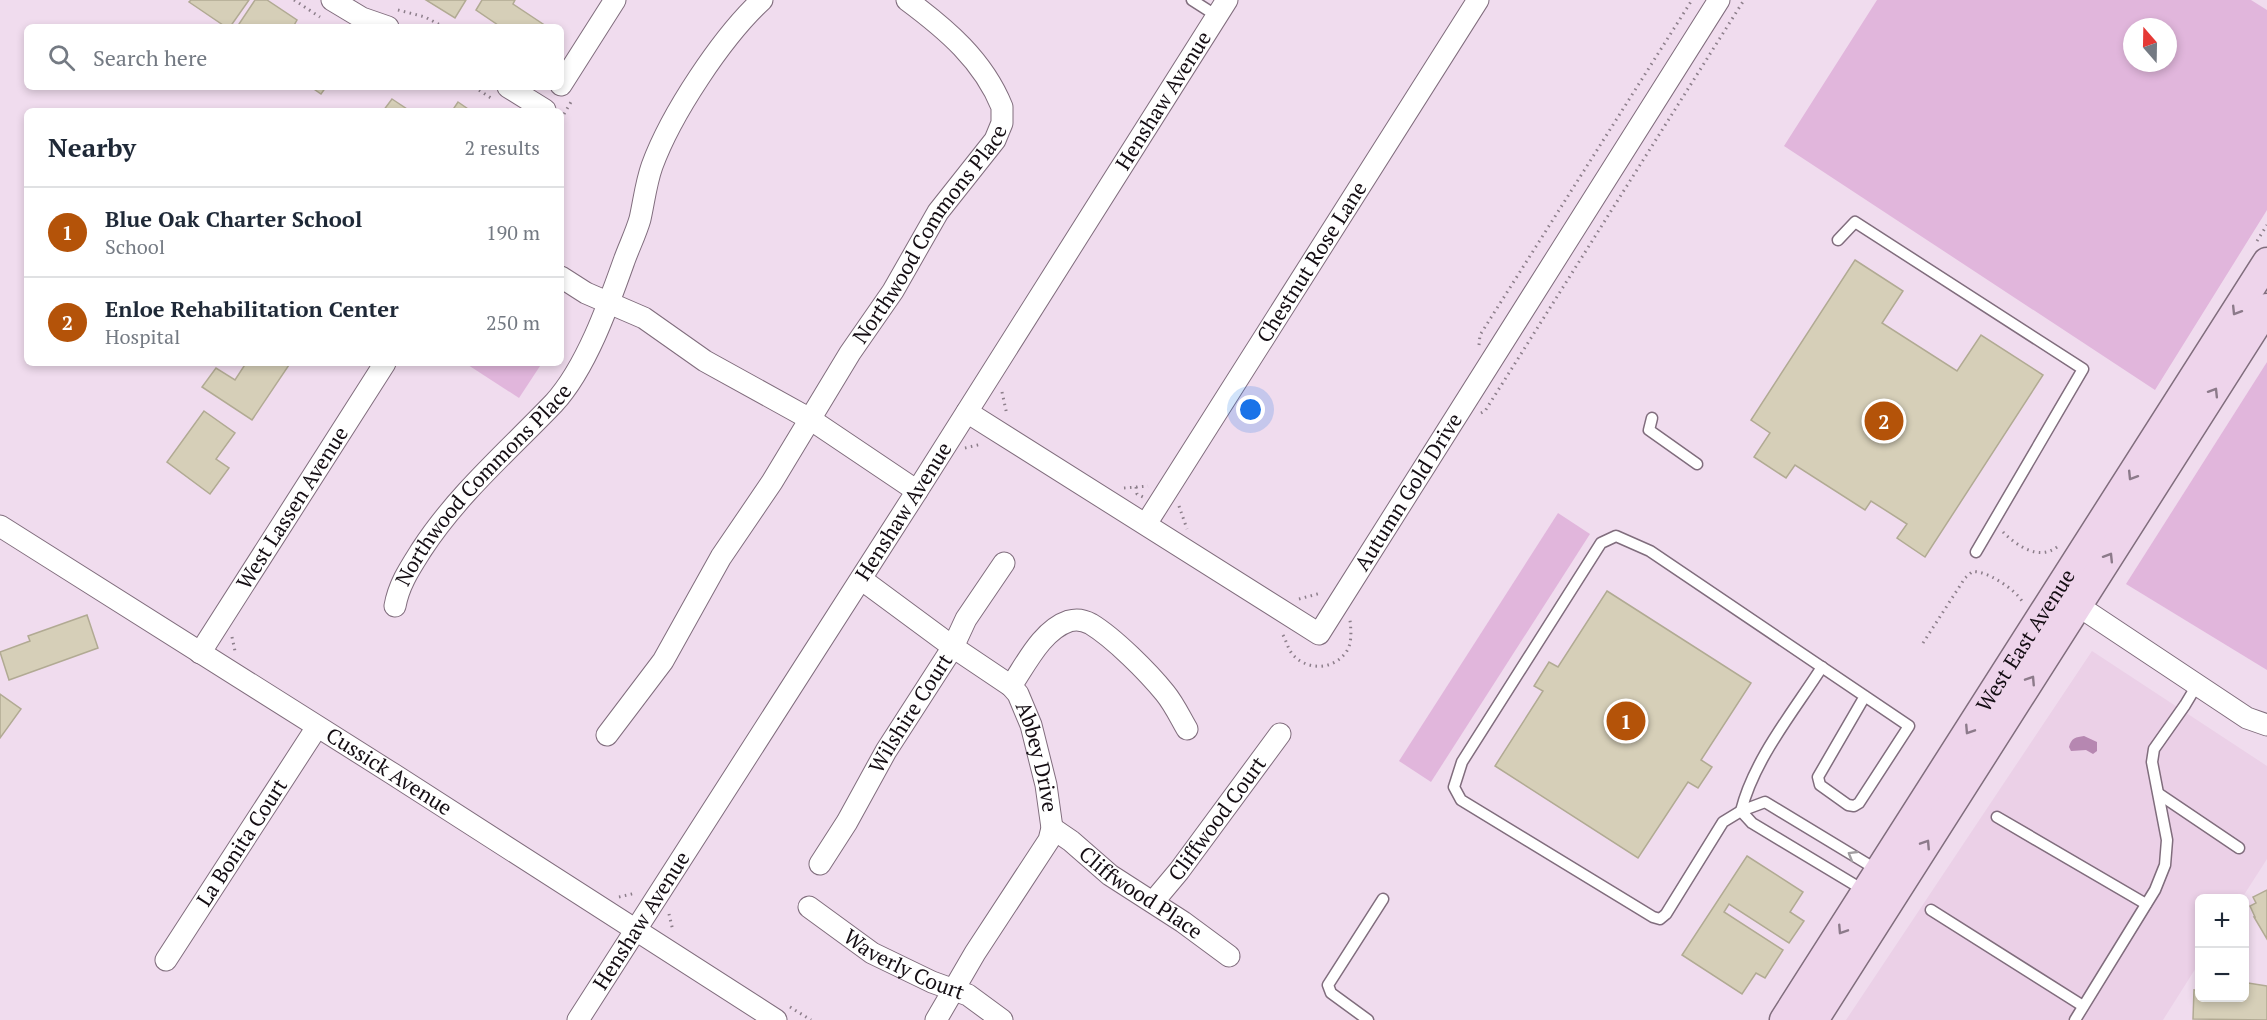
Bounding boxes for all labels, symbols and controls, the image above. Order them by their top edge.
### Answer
north arrow [2123,18,2177,72]
search box [24,24,564,90]
street label: Henshaw Avenue [1108,25,1217,175]
icon: search [45,41,78,74]
text: Search here [93,43,207,72]
street label: Northwood Commons Place [846,120,1013,349]
text: Nearby [48,130,136,164]
text: 2 results [465,134,540,161]
street label: Chestnut Rose Lane [1250,176,1373,347]
text: Blue Oak Charter School [105,204,362,233]
text: 1 [62,219,73,246]
text: 190 m [486,219,540,246]
text: School [105,233,165,260]
text: Enloe Rehabilitation Center [105,294,399,323]
one-way arrow [2231,305,2243,315]
text: 2 [62,309,73,336]
text: 250 m [486,309,540,336]
text: Hospital [105,323,180,350]
street label: Northwood Commons Place [388,378,577,590]
one-way arrow [2207,388,2218,399]
your location [1236,395,1265,424]
pin: 2 [1864,398,1904,444]
street label: Autumn Gold Drive [1348,407,1468,576]
street label: West Lassen Avenue [229,421,354,594]
street label: Henshaw Avenue [848,436,958,586]
one-way arrow [2127,470,2139,480]
one-way arrow [2102,553,2114,563]
street label: West East Avenue [1969,563,2081,717]
street label: Wilshire Court [862,647,958,778]
one-way arrow [2023,676,2035,686]
street label: Abbey Drive [1010,697,1065,814]
pin: 1 [1606,698,1646,744]
street label: Cussick Avenue [321,720,458,821]
one-way arrow [1965,724,1977,734]
street label: Cliffwood Court [1161,750,1272,887]
street label: La Bonita Court [190,773,293,911]
street label: Cliffwood Place [1073,839,1209,945]
one-way arrow [1919,840,1930,851]
street label: Henshaw Avenue [586,846,696,995]
one-way arrow [1848,851,1858,863]
map controls [2195,894,2249,1002]
button: + [2195,894,2249,948]
street label: Waverly Court [838,922,969,1006]
one-way arrow [1838,923,1849,934]
button: − [2195,948,2249,1002]

